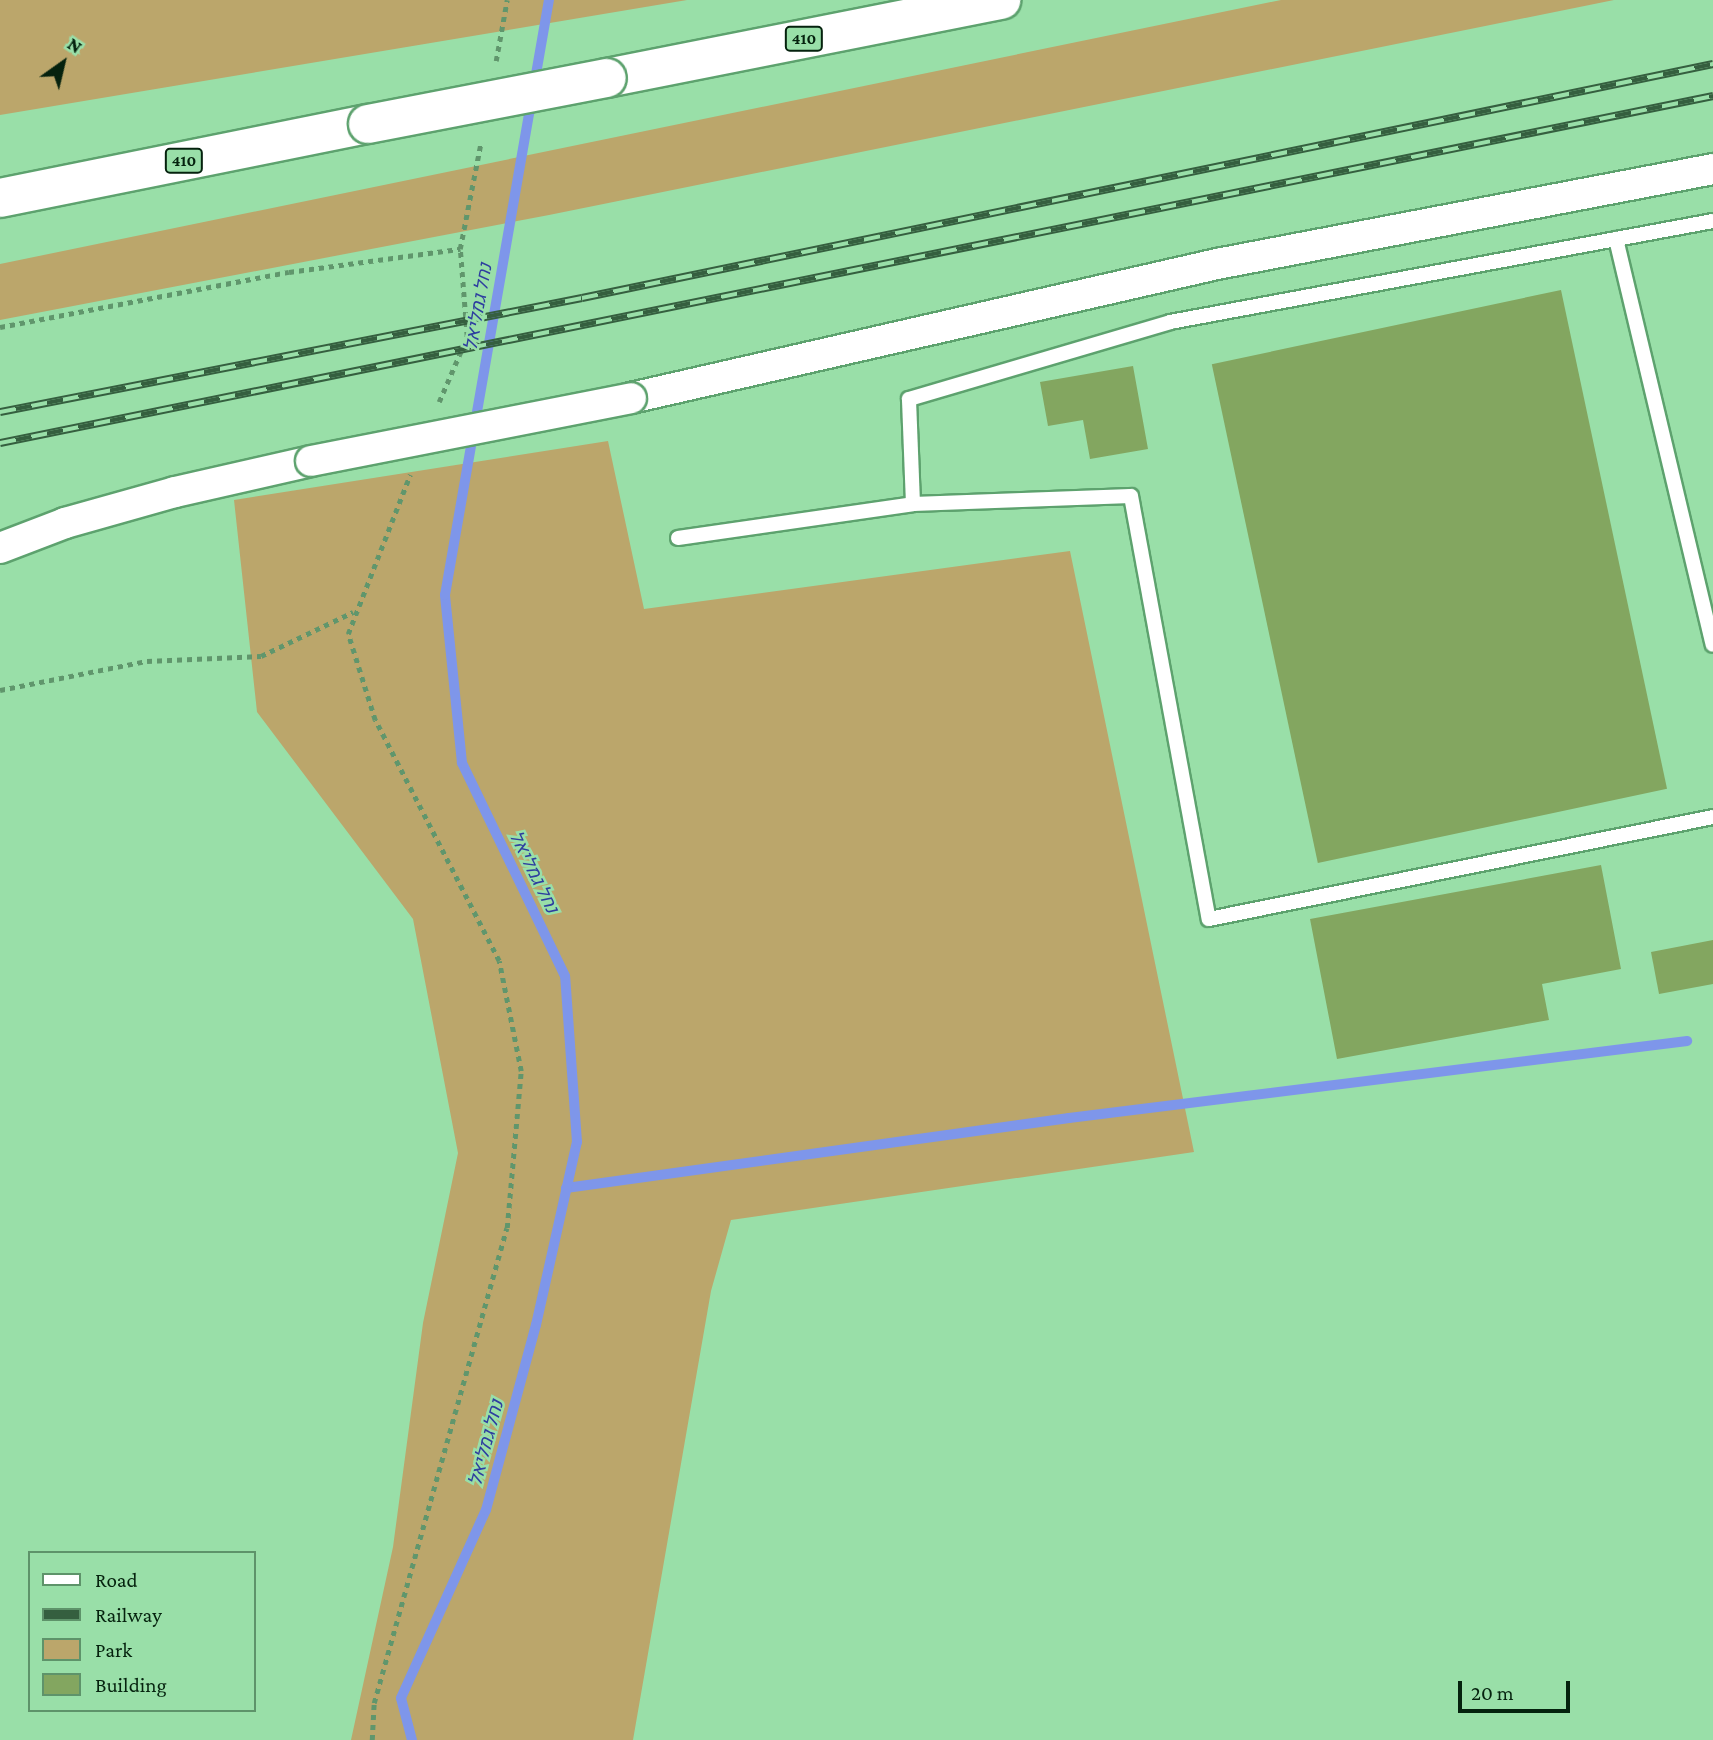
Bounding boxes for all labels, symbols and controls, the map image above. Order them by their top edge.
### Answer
road number: 410 [785,26,823,52]
north arrow [28,28,98,98]
text: N [64,33,86,57]
road number: 410 [165,148,203,174]
water label: נחל גמליאל [459,261,497,353]
water label: נחל גמליאל [504,827,564,917]
water label: נחל גמליאל [464,1397,508,1489]
legend [28,1551,256,1712]
text: Road [95,1568,138,1592]
text: Railway [95,1603,162,1627]
text: Park [95,1638,132,1662]
scale bar [1461,1666,1573,1710]
text: Building [95,1673,167,1697]
text: 20 m [1471,1681,1514,1705]

